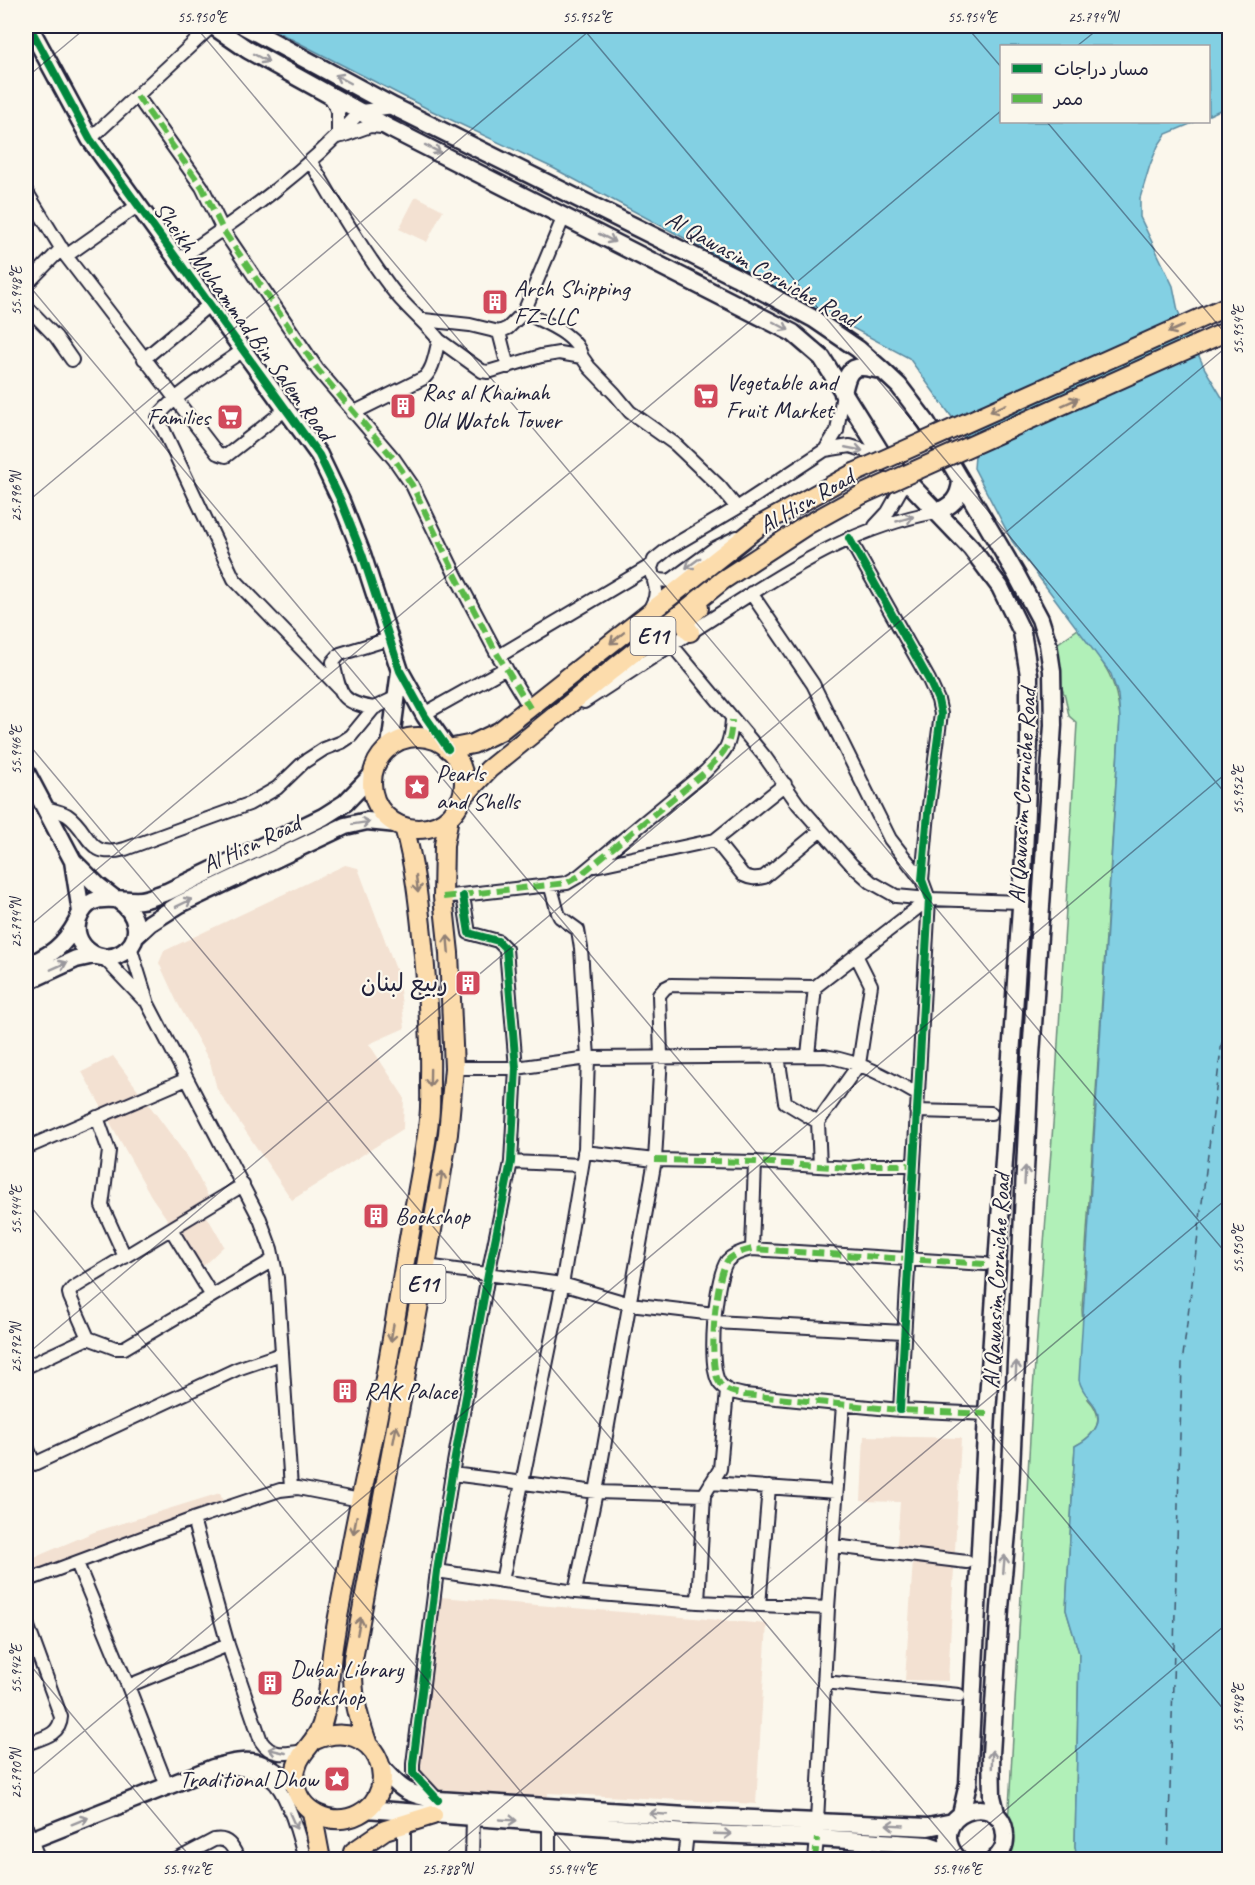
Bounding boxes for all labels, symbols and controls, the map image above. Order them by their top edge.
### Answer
text: 55.950°E [178,8,229,27]
text: 55.952°E [563,8,614,27]
text: 55.954°E [948,8,999,27]
text: 25.794°N [1068,8,1121,27]
legend [1000,45,1210,123]
one-way arrow [252,53,270,64]
text: مسار دراجات [1054,58,1149,80]
one-way arrow [335,73,352,85]
text: ممر [1052,88,1083,110]
one-way arrow [424,144,442,155]
street label: Sheikh Muhammad Bin Salem Road [147,195,343,449]
street label: Al Qawasim Corniche Road [661,204,867,336]
one-way arrow [598,232,616,244]
text: 55.948°E [7,264,26,315]
place label: Arch Shipping FZ-LLC [514,273,632,331]
building icon: Arch Shipping FZ-LLC [480,287,510,317]
text: 55.954°E [1229,303,1248,354]
one-way arrow [772,320,789,332]
one-way arrow [1167,324,1186,335]
place label: Vegetable and Fruit Market [726,367,840,425]
place label: Ras al Khaimah Old Watch Tower [422,377,563,435]
supermarket icon: Vegetable and Fruit Market [691,381,721,411]
building icon: Ras al Khaimah Old Watch Tower [388,391,418,421]
one-way arrow [1060,396,1078,407]
place label: Families [147,402,212,432]
supermarket icon: Families [215,402,245,432]
one-way arrow [989,404,1007,415]
one-way arrow [844,444,863,455]
street label: Al Hisn Road [753,460,862,540]
text: 25.796°N [7,469,26,522]
one-way arrow [896,513,915,524]
one-way arrow [686,557,702,570]
road number: E11 [630,617,676,655]
one-way arrow [610,631,625,645]
street label: Al Qawasim Corniche Road [1001,684,1043,904]
text: 55.946°E [7,723,26,774]
place label: Pearls and Shells [436,758,521,816]
text: 55.952°E [1229,763,1248,814]
place icon: Pearls and Shells [402,772,432,802]
street label: Al Hisn Road [197,807,308,880]
one-way arrow [351,818,370,829]
one-way arrow [411,873,422,893]
text: 25.794°N [7,895,26,948]
one-way arrow [174,896,192,908]
one-way arrow [442,935,453,955]
one-way arrow [50,960,68,971]
place label: ربيع لبنان [361,968,448,1000]
building icon: ربيع لبنان [453,968,483,998]
one-way arrow [424,1068,436,1088]
one-way arrow [1019,1165,1030,1185]
street label: Al Qawasim Corniche Road [975,1169,1017,1389]
one-way arrow [435,1171,446,1191]
text: 55.944°E [7,1183,26,1234]
building icon: Bookshop [361,1201,391,1231]
place label: Bookshop [395,1201,471,1231]
text: 55.950°E [1229,1222,1248,1273]
road number: E11 [400,1265,446,1303]
text: 25.792°N [7,1320,26,1373]
one-way arrow [387,1323,398,1342]
one-way arrow [1010,1360,1021,1380]
building icon: RAK Palace [330,1376,360,1406]
place label: RAK Palace [364,1376,459,1406]
one-way arrow [390,1425,401,1445]
one-way arrow [349,1514,360,1534]
one-way arrow [999,1555,1010,1575]
one-way arrow [354,1617,365,1636]
text: 55.942°E [7,1642,26,1693]
place label: Dubai Library Bookshop [290,1654,405,1712]
building icon: Dubai Library Bookshop [255,1668,285,1698]
text: 55.948°E [1229,1681,1248,1732]
one-way arrow [268,1745,288,1756]
text: 25.790°N [7,1746,26,1799]
one-way arrow [986,1749,997,1769]
place label: Traditional Dhow [179,1764,320,1794]
place icon: Traditional Dhow [322,1764,352,1794]
one-way arrow [649,1808,669,1819]
one-way arrow [288,1811,299,1829]
one-way arrow [70,1815,89,1826]
one-way arrow [497,1815,517,1826]
one-way arrow [885,1819,905,1830]
one-way arrow [713,1828,733,1840]
text: 55.942°E [163,1860,214,1879]
text: 25.788°N [422,1860,475,1879]
text: 55.944°E [548,1860,599,1879]
text: 55.946°E [933,1860,984,1879]

